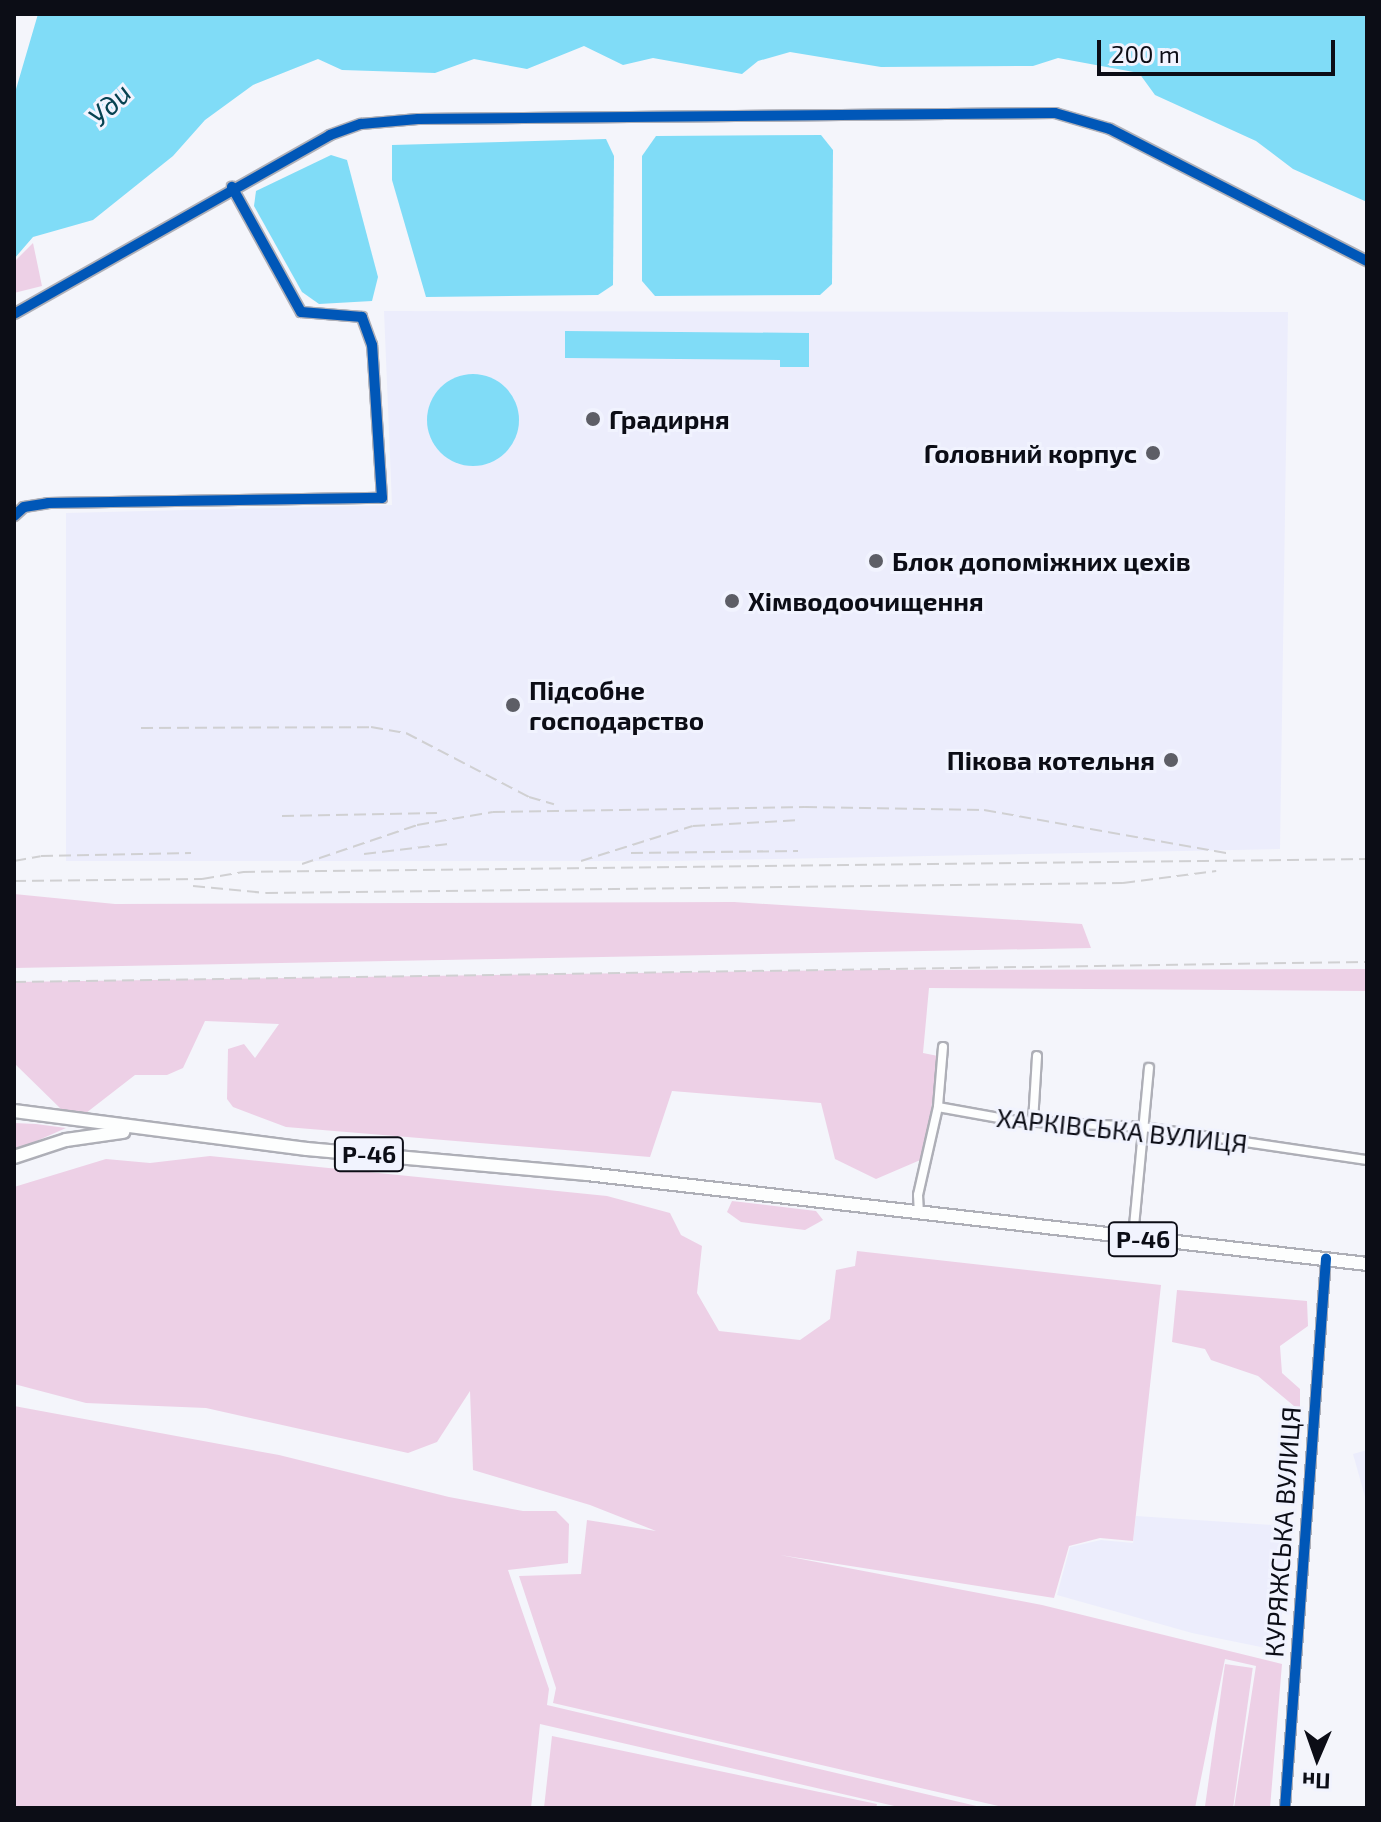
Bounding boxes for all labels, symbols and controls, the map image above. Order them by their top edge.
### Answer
scale bar [1101,24,1339,74]
text: 200 m [1111,39,1180,68]
water label: Уди [81,76,137,132]
place label: Градирня [609,403,730,435]
marker: Градирня [584,410,602,428]
place label: Головний корпус [924,437,1137,469]
marker: Головний корпус [1144,444,1162,462]
place label: Блок допоміжних цехів [892,545,1191,577]
marker: Блок допоміжних цехів [867,552,885,570]
place label: Хімводоочищення [748,585,984,617]
marker: Хімводоочищення [723,592,741,610]
place label: Підсобне господарство [529,674,704,736]
marker: Підсобне господарство [504,696,522,714]
place label: Пікова котельня [947,744,1155,776]
marker: Пікова котельня [1162,751,1180,769]
street label: ХАРКІВСЬКА ВУЛИЦЯ [995,1101,1249,1159]
road number: Р-46 [333,1134,405,1174]
road number: Р-46 [1107,1219,1179,1259]
street label: КУРЯЖСЬКА ВУЛИЦЯ [1258,1406,1306,1658]
north arrow [1277,1718,1357,1798]
text: Пн [1301,1768,1331,1795]

